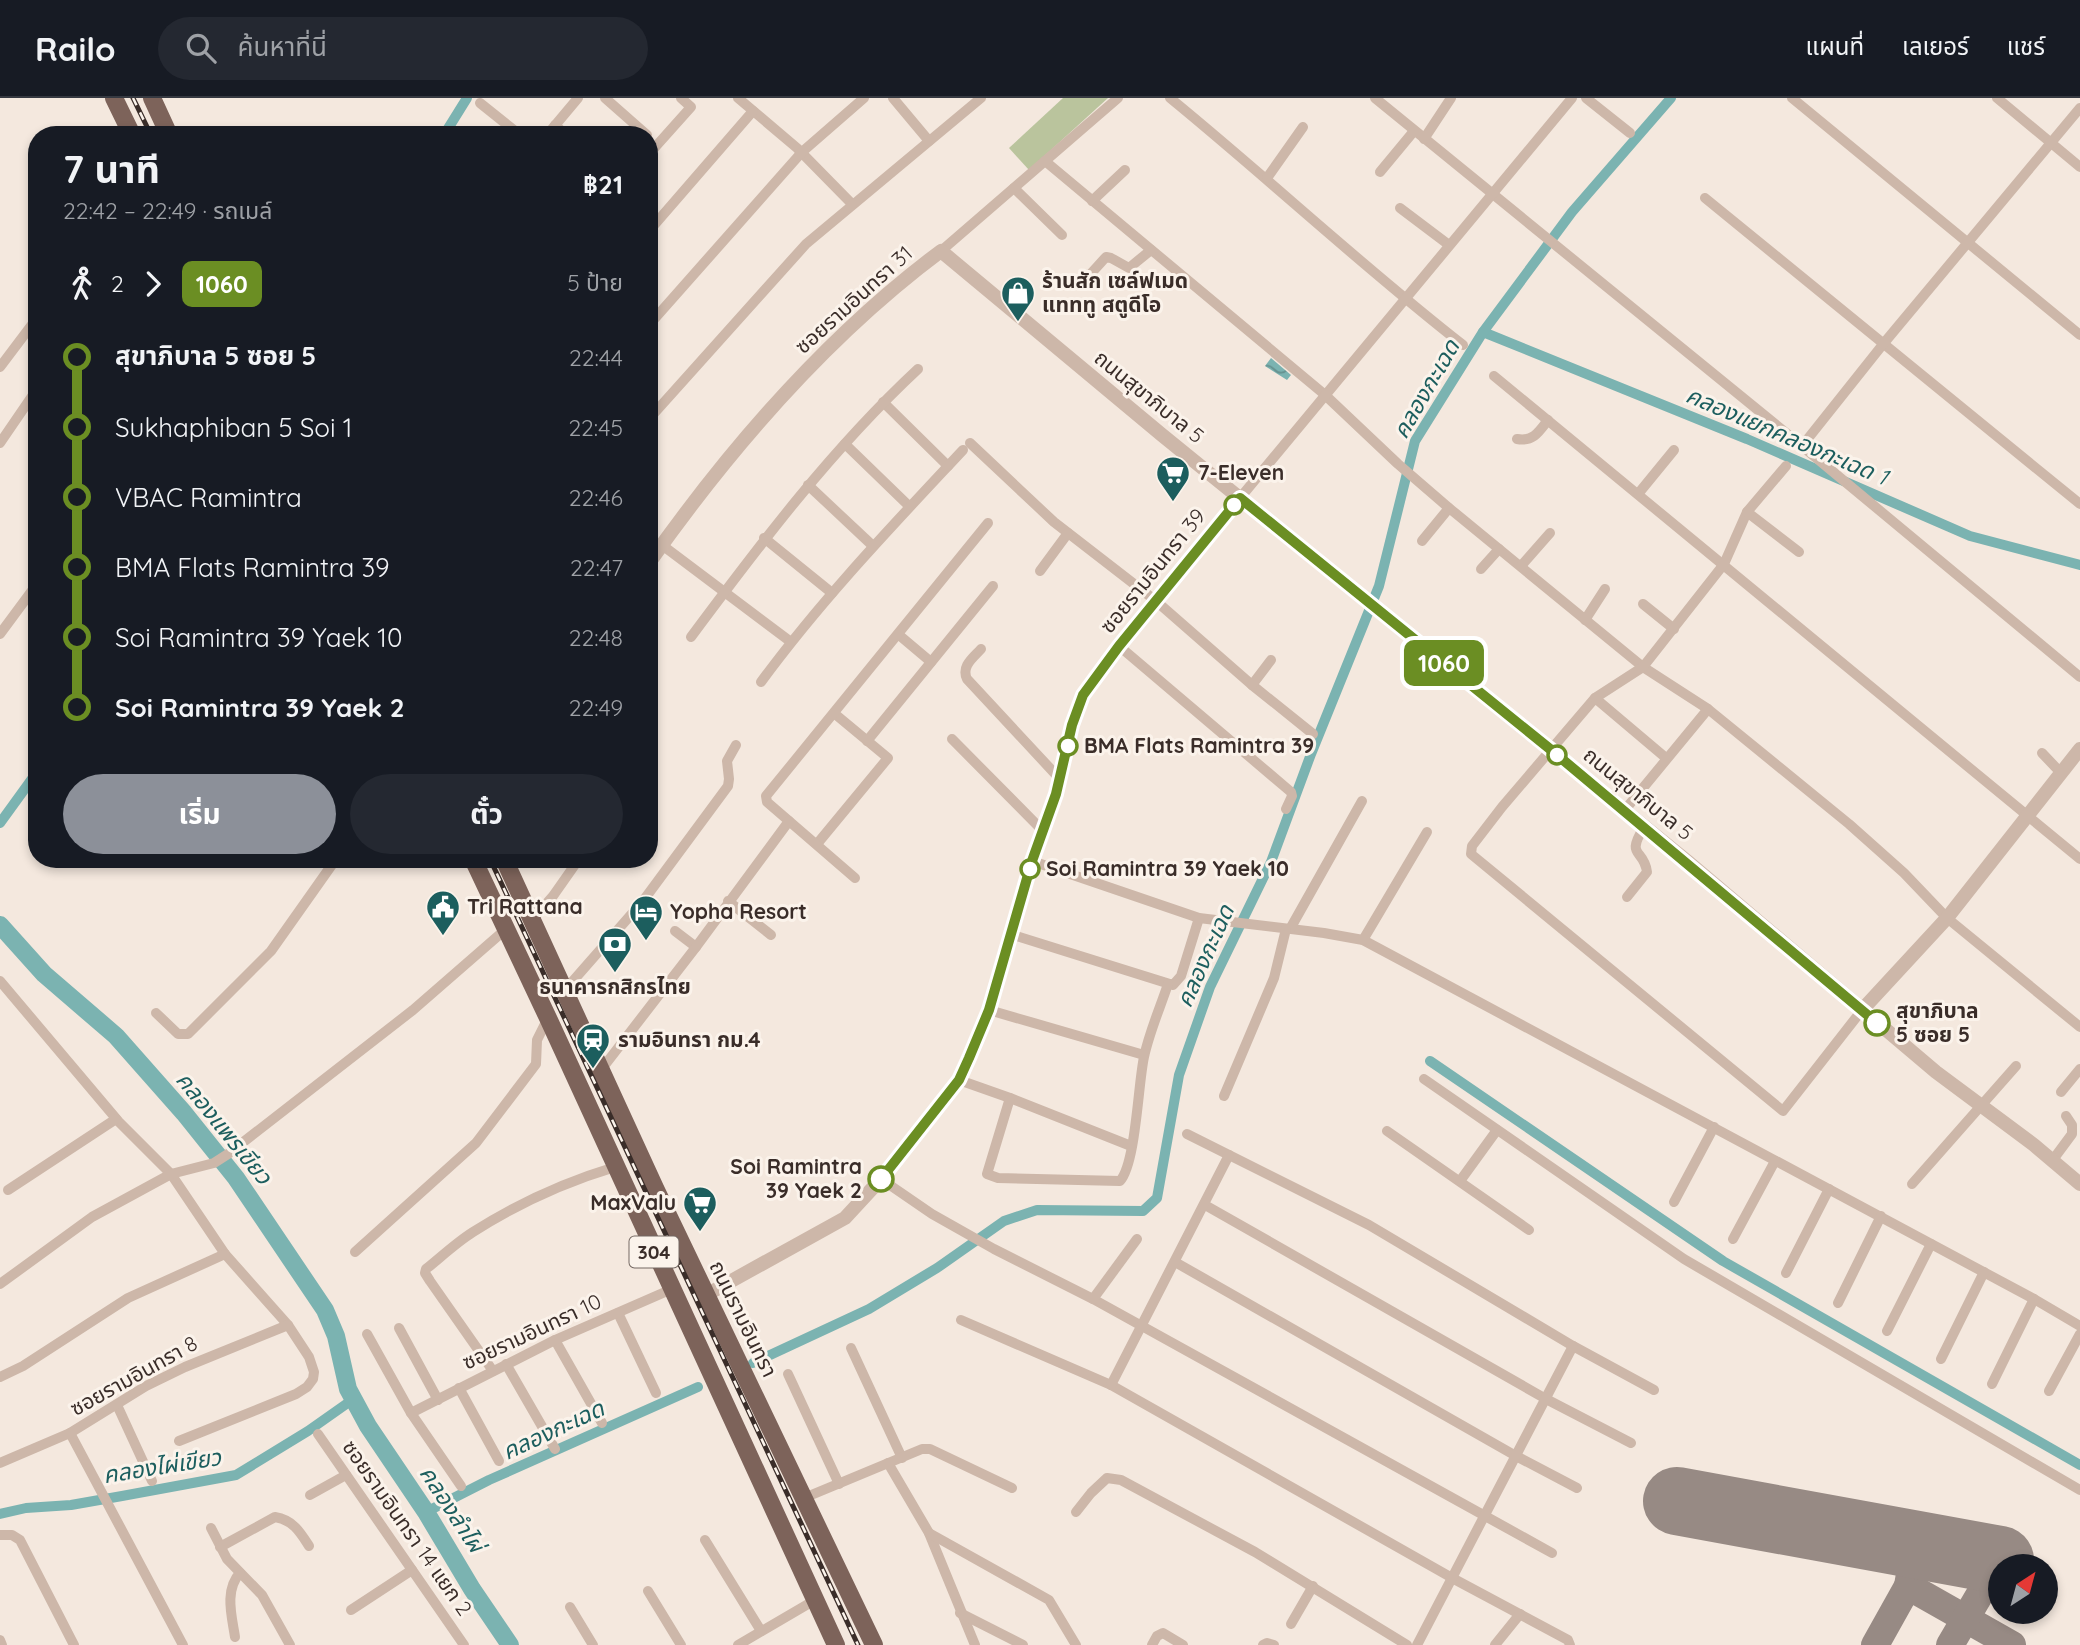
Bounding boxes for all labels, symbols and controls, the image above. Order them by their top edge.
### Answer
search box [158,17,648,80]
text: Railo [35,28,116,69]
icon: search [182,29,220,67]
text: ค้นหาที่นี่ [238,30,327,63]
text: แผนที่ [1806,31,1864,61]
text: เลเยอร์ [1902,31,1969,61]
text: แชร์ [2007,31,2045,61]
text: 7 นาที [63,145,160,193]
text: ฿21 [583,168,623,201]
text: 22:42 – 22:49 · รถเมล์ [63,196,272,225]
street label: ซอยรามอินทรา 31 [789,240,917,359]
icon: walk [63,265,101,303]
icon: forward [134,265,172,303]
place label: ร้านสัก เซล์ฟเมด แทททู สตูดีโอ [1042,267,1188,318]
text: 5 ป้าย [567,268,623,297]
text: 2 [111,269,124,298]
text: 1060 [196,269,248,299]
shop icon: ร้านสัก เซล์ฟเมด แทททู สตูดีโอ [999,274,1037,323]
water label: คลองกะเฉด [1386,334,1466,443]
text: สุขาภิบาล 5 ซอย 5 [115,339,316,372]
text: 22:44 [569,343,623,372]
street label: ถนนสุขาภิบาล 5 [1089,344,1210,449]
water label: คลองแยกคลองกะเฉด 1 [1682,380,1894,492]
text: Sukhaphiban 5 Soi 1 [115,411,352,444]
text: 22:45 [568,413,623,442]
supermarket icon: 7-Eleven [1154,454,1192,503]
place label: 7-Eleven [1198,459,1284,485]
text: VBAC Ramintra [115,481,302,514]
text: 22:46 [569,483,623,512]
unlabelled marker [1224,495,1244,515]
street label: ซอยรามอินทรา 39 [1094,503,1210,638]
text: BMA Flats Ramintra 39 [115,551,390,584]
text: 22:47 [570,553,623,582]
text: Soi Ramintra 39 Yaek 10 [115,621,402,654]
text: 22:48 [569,623,623,652]
line badge: 1060 [1395,640,1493,686]
text: 1060 [1418,648,1470,678]
text: Soi Ramintra 39 Yaek 2 [115,691,404,724]
text: 22:49 [569,693,623,722]
place label: BMA Flats Ramintra 39 [1084,732,1314,758]
marker: BMA Flats Ramintra 39 [1058,736,1078,756]
street label: ถนนสุขาภิบาล 5 [1578,741,1699,846]
unlabelled marker [1547,745,1567,765]
button: เริ่ม [63,774,336,854]
button: ตั๋ว [350,774,623,854]
place label: Soi Ramintra 39 Yaek 10 [1046,855,1289,881]
marker: Soi Ramintra 39 Yaek 10 [1020,859,1040,879]
public building icon: Tri Rattana [424,888,462,937]
place label: Tri Rattana [467,893,583,919]
hotel icon: Yopha Resort [627,893,665,942]
place label: Yopha Resort [670,898,807,924]
water label: คลองกะเฉด [1169,899,1240,1011]
bank icon: ธนาคารกสิกรไทย [596,925,634,974]
place label: ธนาคารกสิกรไทย [539,973,691,999]
place label: สุขาภิบาล 5 ซอย 5 [1896,997,1979,1047]
marker: สุขาภิบาล 5 ซอย 5 [1864,1010,1890,1036]
station icon: รามอินทรา กม.4 [574,1021,612,1070]
place label: รามอินทรา กม.4 [618,1026,761,1052]
water label: คลองแพรเขียว [170,1065,279,1190]
place label: Soi Ramintra 39 Yaek 2 [730,1153,862,1203]
marker: Soi Ramintra 39 Yaek 2 [868,1166,894,1192]
supermarket icon: MaxValu [681,1184,719,1233]
place label: MaxValu [590,1189,676,1215]
road number: 304 [630,1236,678,1268]
street label: ถนนรามอินทรา [704,1256,783,1381]
street label: ซอยรามอินทรา 10 [458,1288,605,1375]
street label: ซอยรามอินทรา 8 [65,1329,202,1421]
water label: คลองกะเฉด [497,1393,609,1466]
street label: ซอยรามอินทรา 14 แยก 2 [337,1435,478,1620]
water label: คลองไผ่เขียว [101,1442,224,1489]
water label: คลองลำไผ่ [414,1460,493,1560]
north arrow [1988,1554,2058,1624]
map controls [1988,1554,2058,1624]

